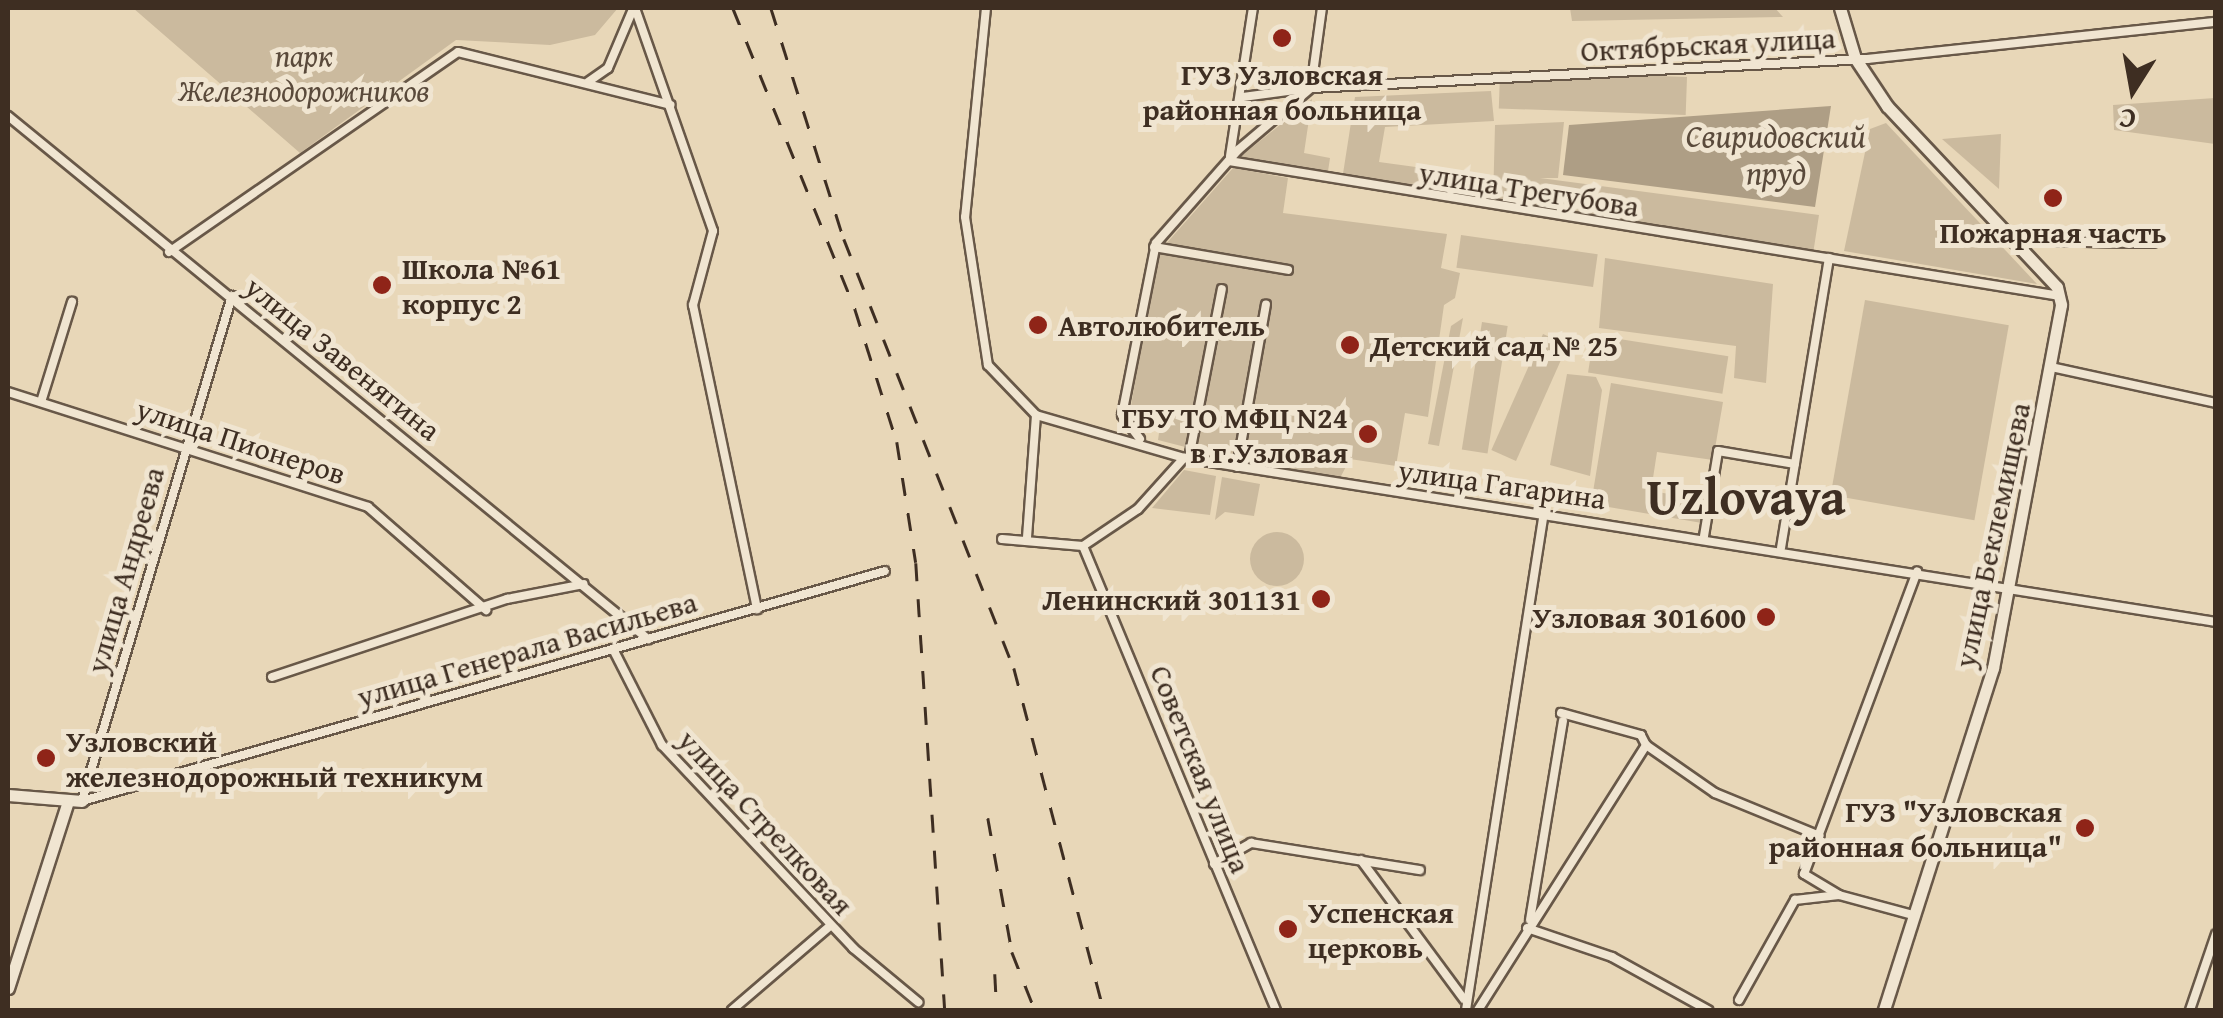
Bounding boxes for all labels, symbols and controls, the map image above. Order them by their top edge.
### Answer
street label: Октябрьская улица [1580,19,1836,69]
marker: ГУЗ Узловская районная больница [1269,25,1295,51]
park label: парк Железнодорожников [178,37,430,108]
north arrow [2083,40,2183,140]
place label: ГУЗ Узловская районная больница [1143,56,1421,126]
text: С [2115,98,2139,142]
water label: Свиридовский пруд [1686,118,1866,193]
street label: улица Трегубова [1416,154,1642,224]
marker: Пожарная часть [2042,187,2064,209]
place label: Пожарная часть [1939,214,2167,250]
place label: Школа №61 корпус 2 [402,250,561,320]
street label: улица Завенягина [238,268,448,448]
marker: Школа №61 корпус 2 [371,274,393,296]
place label: Автолюбитель [1058,307,1265,343]
marker: Автолюбитель [1027,314,1049,336]
place label: Детский сад № 25 [1370,327,1618,363]
marker: Детский сад № 25 [1339,334,1361,356]
street label: улица Пионеров [132,390,350,492]
place label: ГБУ ТО МФЦ N24 в г.Узловая [1122,399,1348,470]
street label: улица Беклемищева [1946,399,2038,671]
marker: ГБУ ТО МФЦ N24 в г.Узловая [1357,423,1379,445]
street label: улица Гагарина [1396,452,1608,516]
street label: улица Андреева [78,463,172,677]
district label: Uzlovaya [1646,466,1846,526]
place label: Ленинский 301131 [1042,581,1301,617]
street label: улица Генерала Васильева [353,583,701,715]
marker: Ленинский 301131 [1310,588,1332,610]
place label: Узловая 301600 [1533,599,1746,635]
marker: Узловая 301600 [1755,606,1777,628]
street label: Советская улица [1143,660,1259,878]
street label: улица Стрелковая [671,722,861,922]
place label: Узловский железнодорожный техникум [66,723,483,794]
marker: Узловский железнодорожный техникум [35,747,57,769]
place label: ГУЗ "Узловская районная больница" [1769,793,2062,864]
marker: ГУЗ "Узловская районная больница" [2072,815,2098,841]
place label: Успенская церковь [1308,894,1454,964]
marker: Успенская церковь [1277,918,1299,940]

